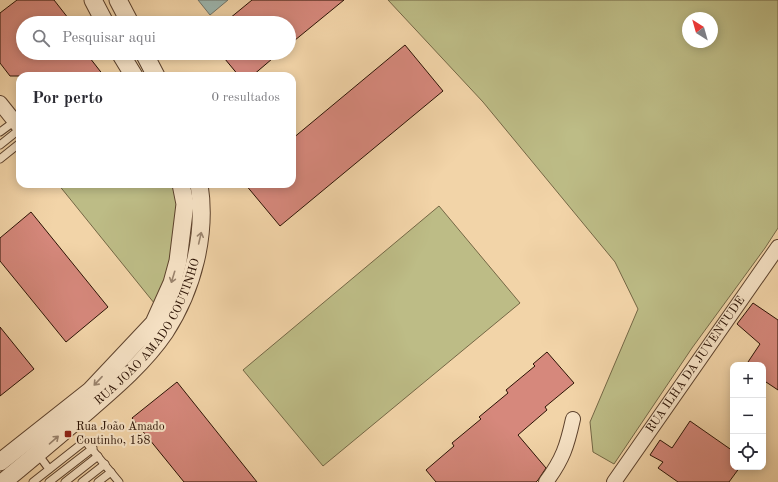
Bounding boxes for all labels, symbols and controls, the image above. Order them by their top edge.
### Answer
north arrow [682,12,718,48]
search box [16,16,296,60]
icon: search [30,27,52,49]
text: Pesquisar aqui [62,31,156,46]
text: Por perto [32,90,103,107]
text: 0 resultados [212,91,280,104]
one-way arrow [197,231,205,244]
street label: RUA JOÃO AMADO COUTINHO [93,257,202,408]
one-way arrow [169,271,176,284]
street label: RUA ILHA DA JUVENTUDE [644,294,747,435]
map controls [730,362,766,470]
button: + [730,362,766,398]
one-way arrow [94,376,103,386]
button: − [730,398,766,434]
place label: Rua João Amado Coutinho, 158 [76,421,165,447]
marker: Rua João Amado Coutinho, 158 [63,429,73,439]
button: locate [730,434,766,470]
one-way arrow [49,435,60,444]

